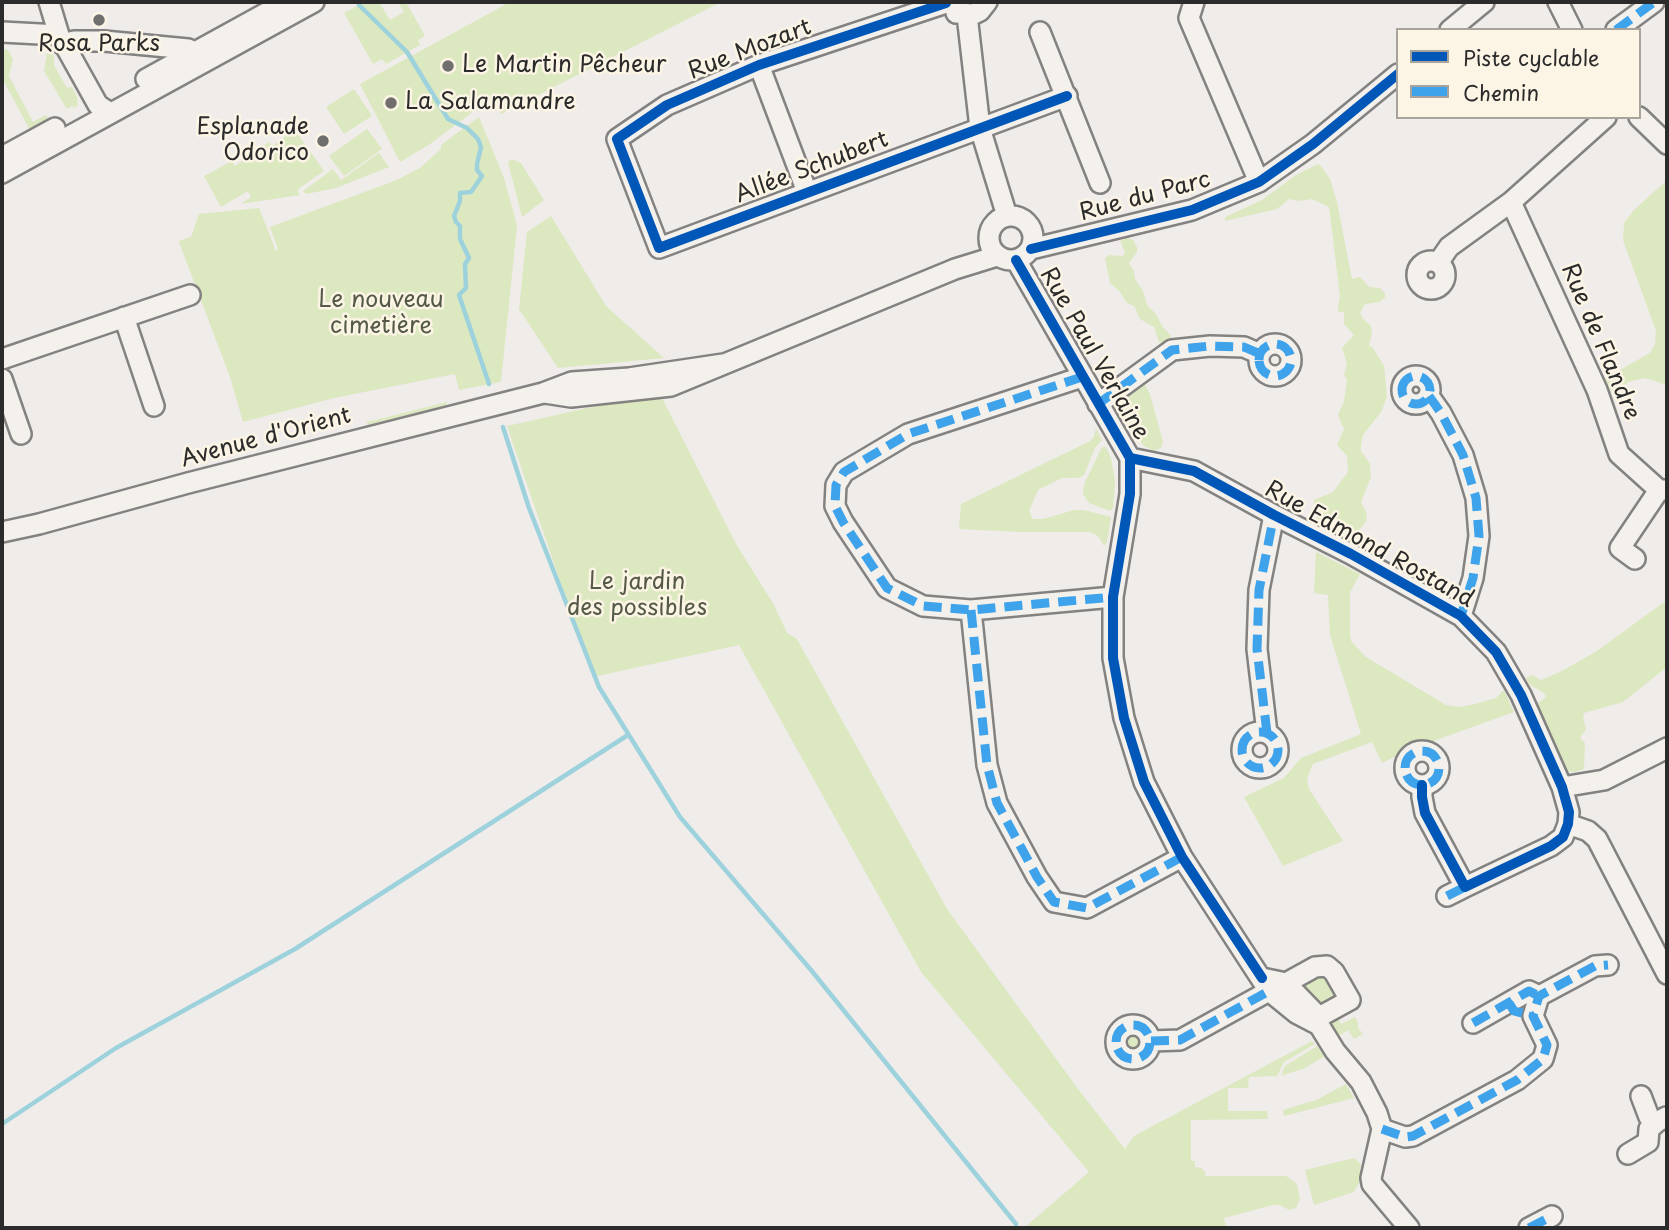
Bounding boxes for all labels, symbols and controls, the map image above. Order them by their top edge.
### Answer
marker: Rosa Parks [91,12,107,28]
street label: Rue Mozart [684,14,816,86]
legend [1396,28,1641,119]
place label: Rosa Parks [38,31,160,59]
text: Piste cyclable [1463,41,1599,73]
place label: Le Martin Pêcheur [462,52,666,80]
marker: Le Martin Pêcheur [440,58,456,74]
text: Chemin [1463,76,1539,108]
place label: La Salamandre [405,89,576,117]
marker: La Salamandre [383,95,399,111]
place label: Esplanade Odorico [196,114,309,168]
street label: Allée Schubert [732,126,892,210]
marker: Esplanade Odorico [315,133,331,149]
street label: Rue du Parc [1077,166,1213,228]
street label: Rue de Flandre [1555,260,1645,424]
street label: Rue Paul Verlaine [1033,263,1155,445]
park label: Le nouveau cimetière [318,287,444,341]
street label: Avenue d'Orient [178,402,354,474]
street label: Rue Edmond Rostand [1260,476,1478,614]
park label: Le jardin des possibles [567,569,707,623]

